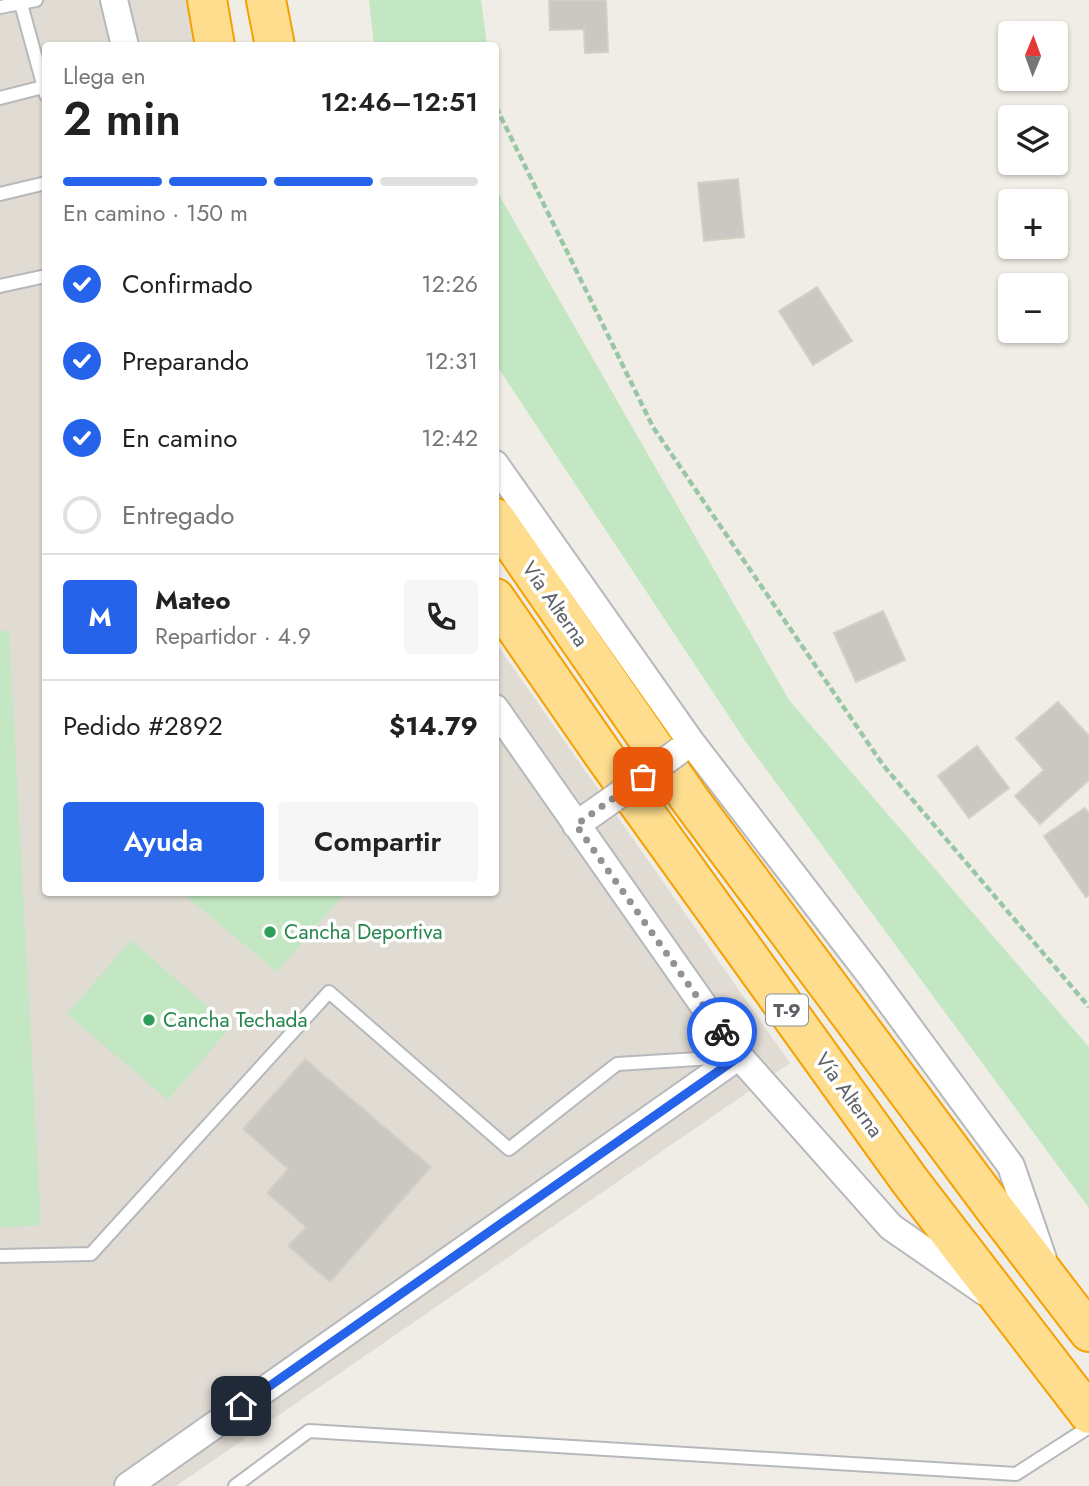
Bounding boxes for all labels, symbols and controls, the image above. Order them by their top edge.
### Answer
north arrow [998,21,1068,91]
map controls [998,21,1068,343]
text: Llega en [63,59,145,93]
text: 12:46–12:51 [321,83,478,121]
text: 2 min [63,86,181,152]
button: layers [998,105,1068,175]
button: + [998,189,1068,259]
text: En camino · 150 m [63,196,248,230]
icon: check [63,265,101,303]
text: Confirmado [122,265,253,303]
text: 12:26 [421,267,478,301]
button: − [998,273,1068,343]
icon: check [63,342,101,380]
text: Preparando [122,342,249,380]
text: 12:31 [425,344,478,378]
icon: check [63,419,101,457]
text: En camino [122,419,238,457]
text: 12:42 [421,421,478,455]
text: Entregado [122,496,234,534]
street label: Vía Alterna [514,555,596,653]
button: phone [404,580,478,654]
text: Mateo [155,581,231,619]
text: M [88,598,112,636]
text: Repartidor · 4.9 [155,619,311,653]
text: Pedido #2892 [63,707,223,745]
text: $14.79 [389,707,478,745]
pin [613,747,673,807]
icon: bag [624,758,662,796]
button: Ayuda [63,802,264,882]
button: Compartir [278,802,478,882]
place label: Cancha Deportiva [284,917,443,947]
marker: Cancha Deportiva [262,924,278,940]
road number: T-9 [766,994,808,1026]
courier [687,997,757,1067]
place label: Cancha Techada [163,1005,308,1035]
marker: Cancha Techada [141,1012,157,1028]
icon: bike [703,1013,741,1051]
street label: Vía Alterna [808,1046,890,1144]
pin [211,1376,271,1436]
icon: home [222,1387,260,1425]

